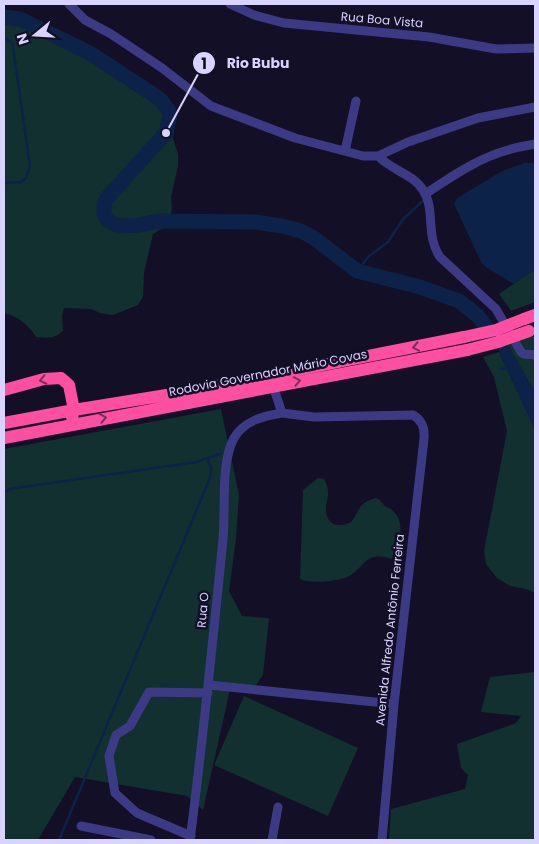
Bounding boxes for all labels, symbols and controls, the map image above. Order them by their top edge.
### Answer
street label: Rua Boa Vista [340,7,424,32]
north arrow [10,10,60,60]
text: N [11,31,34,47]
callout: Rio Bubu [192,49,300,78]
text: 1 [201,53,207,74]
text: Rio Bubu [227,53,289,73]
one-way arrow [412,341,421,351]
street label: Rodovia Governador Mário Covas [167,345,368,400]
one-way arrow [38,374,47,385]
one-way arrow [293,377,302,387]
one-way arrow [99,414,108,424]
street label: Avenida Alfredo Antônio Ferreira [371,533,408,727]
street label: Rua O [192,591,213,628]

